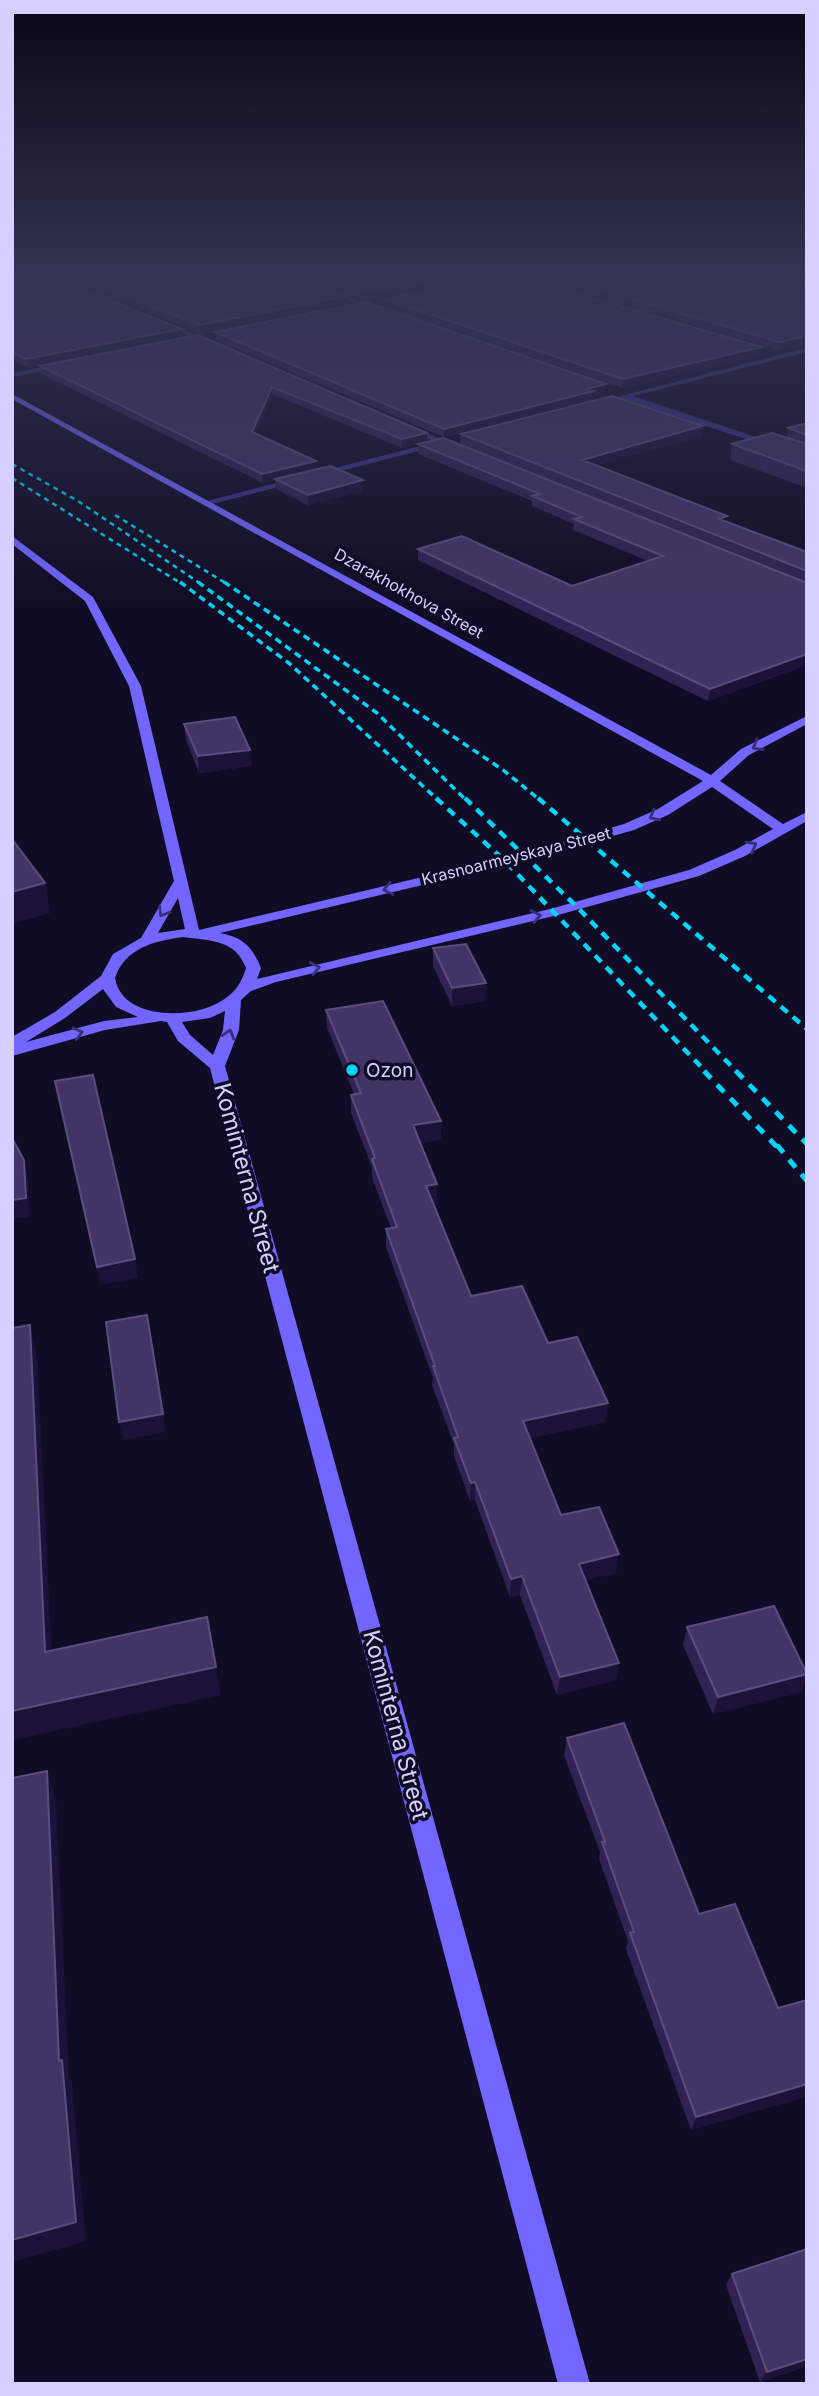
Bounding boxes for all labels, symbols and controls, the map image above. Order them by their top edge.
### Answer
street label: Dzarakhokhova Street [331,544,487,642]
one-way arrow [752,738,764,751]
one-way arrow [649,808,661,822]
street label: Krasnoarmeyskaya Street [419,823,613,889]
one-way arrow [745,841,757,855]
one-way arrow [382,881,394,895]
one-way arrow [158,905,171,918]
one-way arrow [530,910,542,924]
one-way arrow [309,962,321,977]
one-way arrow [72,1027,84,1041]
one-way arrow [220,1029,235,1041]
place label: Ozon [366,1059,413,1082]
marker: Ozon [344,1062,360,1078]
street label: Kominterna Street [208,1080,286,1276]
street label: Kominterna Street [357,1627,435,1823]

